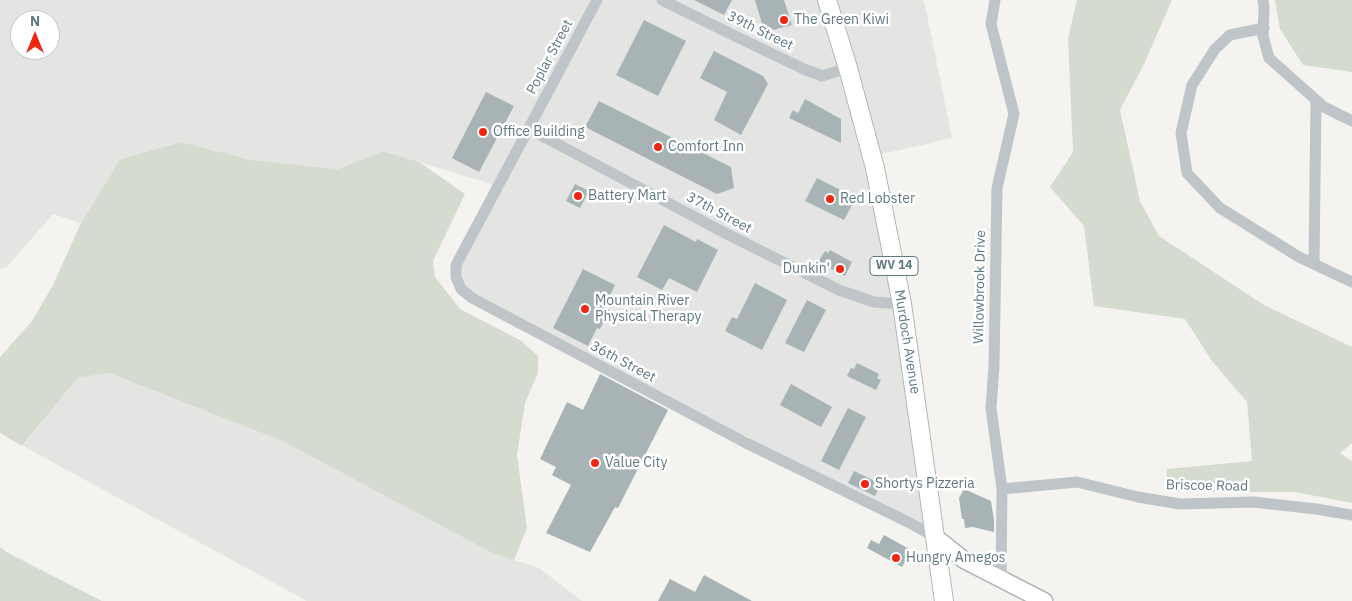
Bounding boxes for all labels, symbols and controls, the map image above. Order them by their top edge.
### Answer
street label: 39th Street [724,8,796,54]
north arrow [10,10,60,60]
text: N [30,12,40,30]
place label: The Green Kiwi [794,12,889,28]
marker: The Green Kiwi [778,14,790,26]
street label: Poplar Street [523,17,577,97]
place label: Office Building [493,124,585,140]
marker: Office Building [477,126,489,138]
place label: Comfort Inn [668,139,744,155]
marker: Comfort Inn [652,141,664,153]
place label: Battery Mart [588,188,666,204]
street label: 37th Street [684,189,754,237]
marker: Battery Mart [572,190,584,202]
place label: Red Lobster [840,191,915,207]
marker: Red Lobster [824,193,836,205]
street label: Willowbrook Drive [971,230,989,344]
road number: WV 14 [870,256,918,276]
place label: Dunkin' [783,261,830,277]
marker: Dunkin' [834,263,846,275]
street label: Murdoch Avenue [890,289,924,395]
place label: Mountain River Physical Therapy [595,293,701,326]
marker: Mountain River Physical Therapy [579,303,591,315]
street label: 36th Street [588,338,658,386]
place label: Value City [605,455,667,471]
marker: Value City [589,457,601,469]
place label: Shortys Pizzeria [875,476,975,492]
street label: Briscoe Road [1166,477,1248,495]
marker: Shortys Pizzeria [859,478,871,490]
place label: Hungry Amegos [906,550,1006,566]
marker: Hungry Amegos [890,552,902,564]

